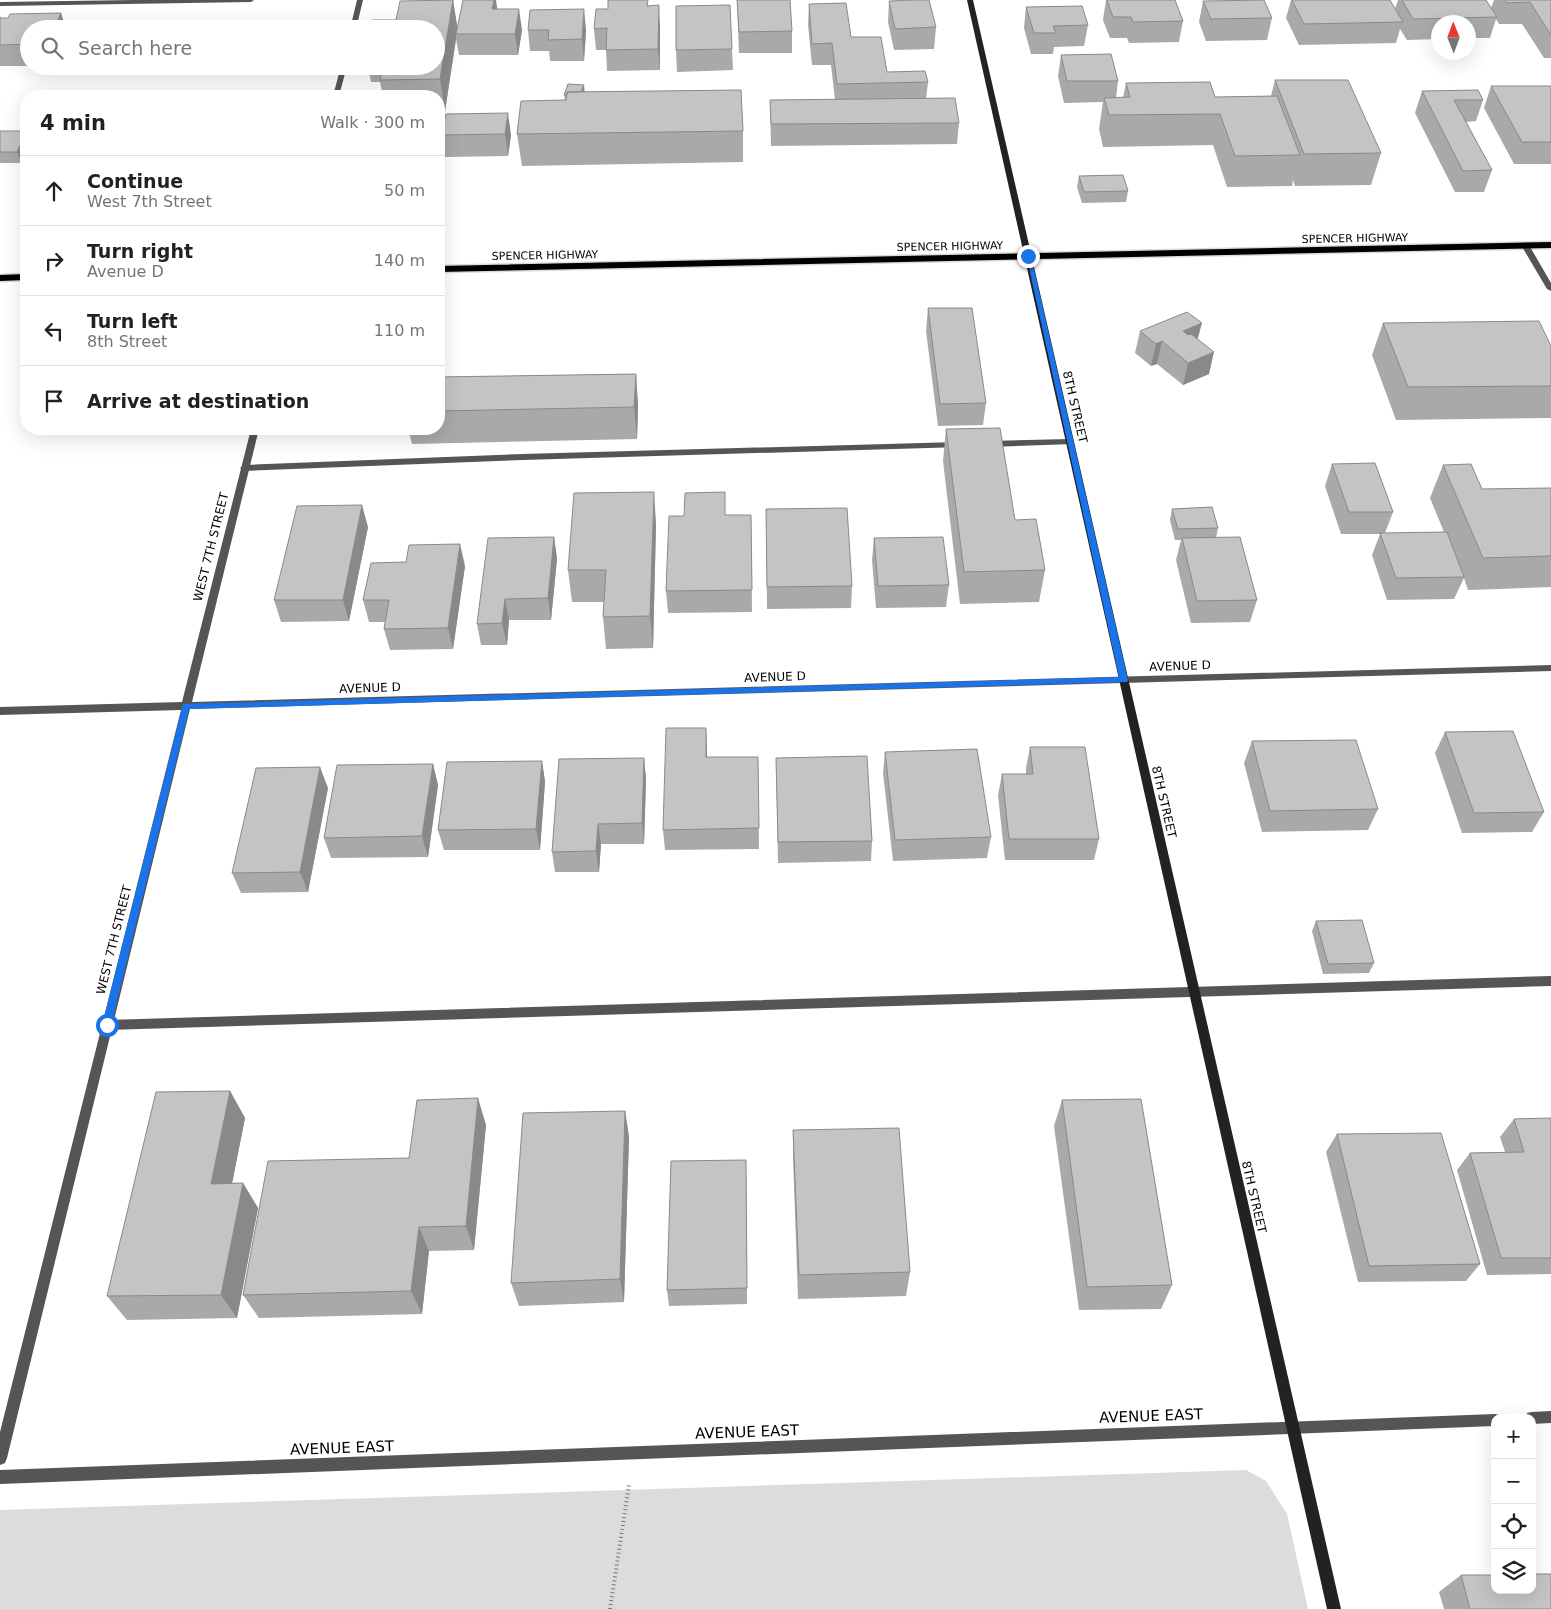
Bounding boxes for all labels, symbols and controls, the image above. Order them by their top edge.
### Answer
north arrow [1431,15,1476,60]
search box [20,20,445,75]
icon: search [38,34,66,62]
text: Search here [78,37,192,59]
text: 4 min [40,111,106,135]
text: Walk · 300 m [320,113,425,132]
text: Continue [87,170,183,192]
icon: ahead [40,177,68,205]
text: 50 m [384,181,425,200]
text: West 7th Street [87,192,212,211]
street label: SPENCER HIGHWAY [1302,231,1409,246]
street label: SPENCER HIGHWAY [897,239,1004,254]
text: Turn right [87,240,193,262]
route end [1017,245,1040,268]
icon: right [40,247,68,275]
street label: SPENCER HIGHWAY [492,248,599,263]
text: 140 m [374,251,425,270]
text: Avenue D [87,262,164,281]
text: Turn left [87,310,178,332]
icon: left [40,317,68,345]
text: 110 m [374,321,425,340]
text: 8th Street [87,332,167,351]
street label: 8TH STREET [1060,370,1090,445]
icon: arrive [40,387,68,415]
text: Arrive at destination [87,390,309,412]
street label: WEST 7TH STREET [191,490,231,603]
street label: AVENUE D [1149,658,1211,674]
street label: AVENUE D [744,669,806,685]
street label: AVENUE D [339,680,401,696]
street label: 8TH STREET [1149,765,1179,840]
street label: WEST 7TH STREET [94,883,134,996]
route start [96,1014,119,1037]
street label: 8TH STREET [1239,1160,1269,1235]
street label: AVENUE EAST [1099,1405,1204,1427]
map controls [1491,1414,1536,1594]
button: + [1491,1414,1536,1459]
street label: AVENUE EAST [695,1421,800,1443]
street label: AVENUE EAST [290,1437,395,1459]
button: − [1491,1459,1536,1504]
button: locate [1491,1504,1536,1549]
button: layers [1491,1549,1536,1594]

